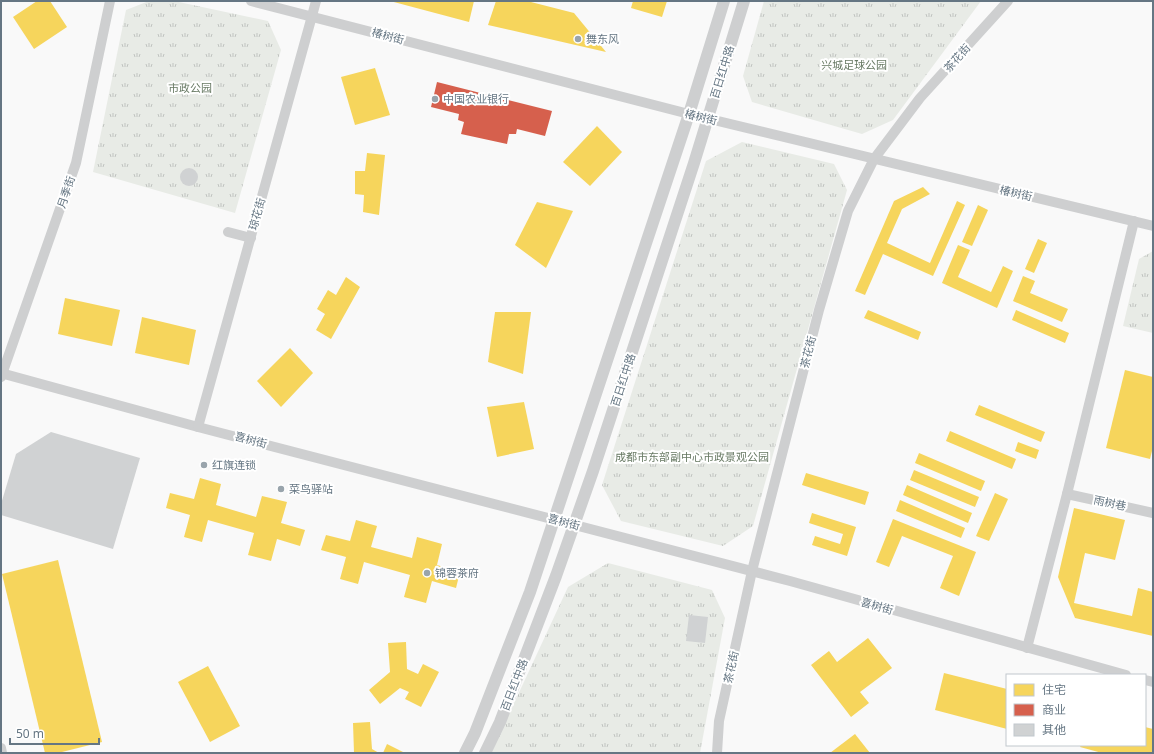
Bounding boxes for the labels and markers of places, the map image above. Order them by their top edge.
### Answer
place label: 舞东风 [586,31,619,46]
marker: 舞东风 [573,34,583,44]
place label: 中国农业银行 [443,91,509,106]
marker: 中国农业银行 [430,94,440,104]
place label: 红旗连锁 [212,457,256,472]
marker: 红旗连锁 [199,460,209,470]
place label: 菜鸟驿站 [289,481,333,496]
marker: 菜鸟驿站 [276,484,286,494]
place label: 锦蓉茶府 [435,565,479,580]
marker: 锦蓉茶府 [422,568,432,578]

